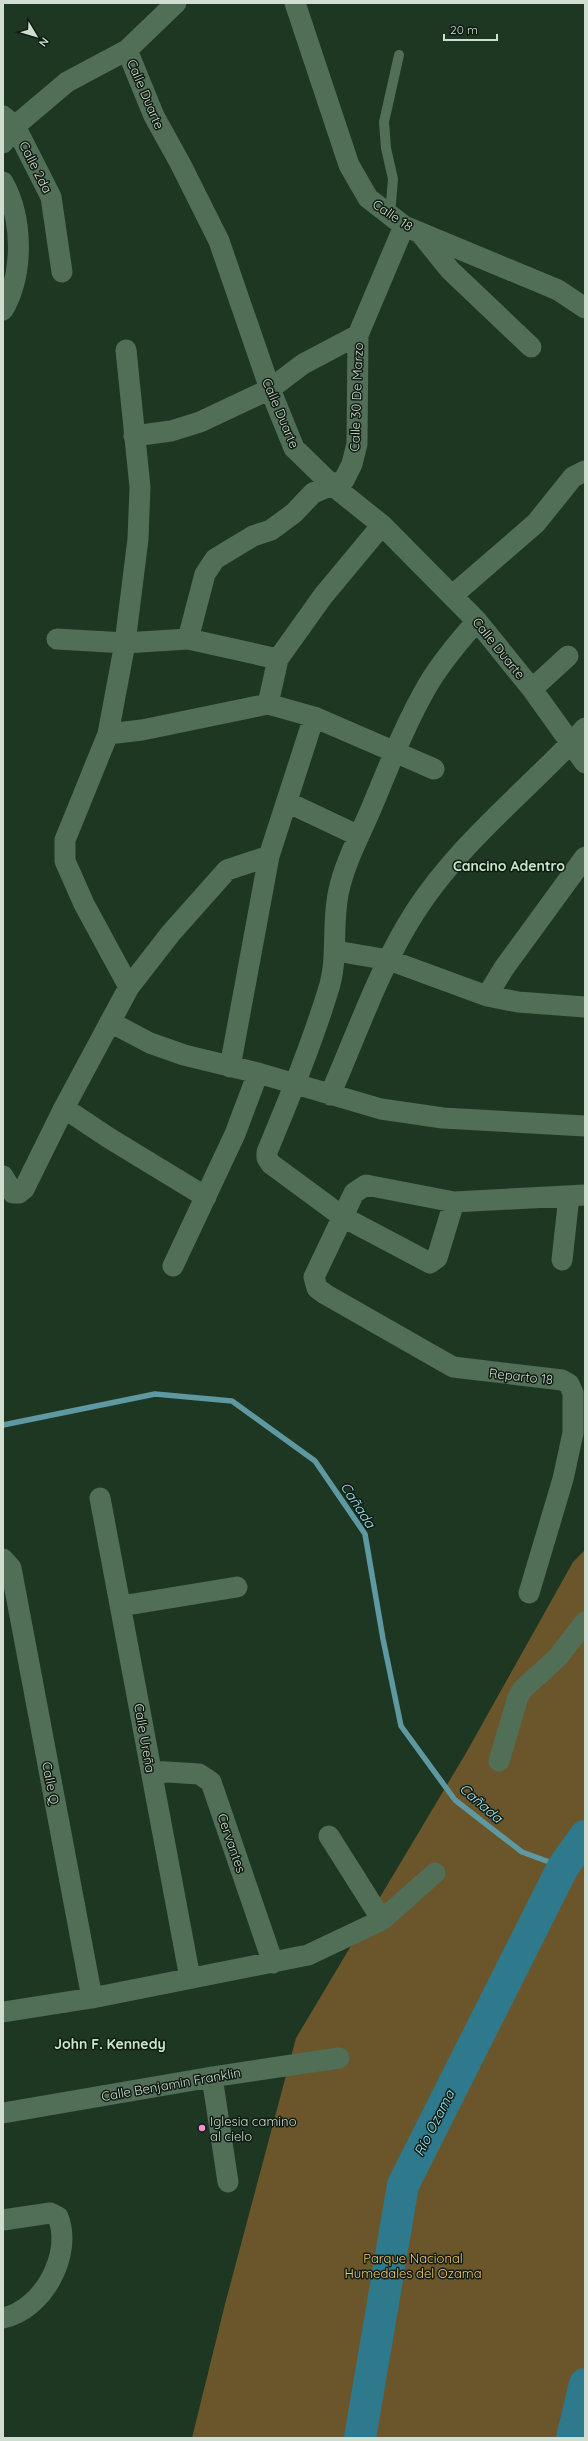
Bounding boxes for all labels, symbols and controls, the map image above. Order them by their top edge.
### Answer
north arrow [16,16,56,56]
scale bar [444,16,497,42]
text: 20 m [450,22,478,37]
text: N [36,35,52,50]
street label: Calle Duarte [124,57,168,131]
street label: Calle 2da [16,138,56,196]
street label: Calle 18 [370,196,416,234]
street label: Calle 30 De Marzo [346,342,366,452]
street label: Calle Duarte [259,376,303,450]
street label: Calle Duarte [469,614,529,682]
district label: Cancino Adentro [453,857,565,875]
street label: Reparto 18 [488,1365,554,1387]
water label: Cañada [337,1479,380,1533]
street label: Calle Ureña [131,1702,159,1774]
street label: Calle Q [39,1760,63,1807]
water label: Cañada [456,1779,507,1828]
street label: Cervantes [214,1811,250,1875]
district label: John F. Kennedy [54,2035,166,2053]
street label: Calle Benjamin Franklin [100,2064,242,2104]
water label: Río Ozama [410,2086,459,2159]
place label: Iglesia camino al cielo [210,2113,297,2144]
marker: Iglesia camino al cielo [197,2123,207,2133]
park label: Parque Nacional Humedales del Ozama [344,2250,482,2281]

